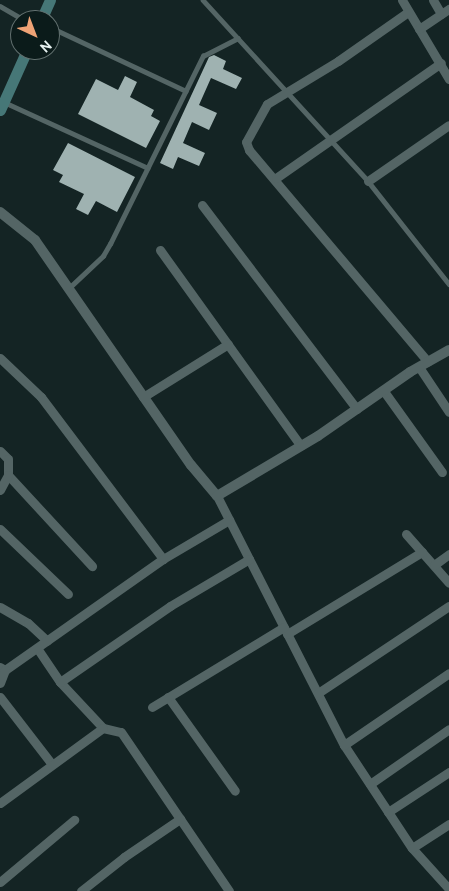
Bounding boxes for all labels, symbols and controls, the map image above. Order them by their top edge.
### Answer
north arrow [10,10,60,60]
text: N [35,36,54,55]

